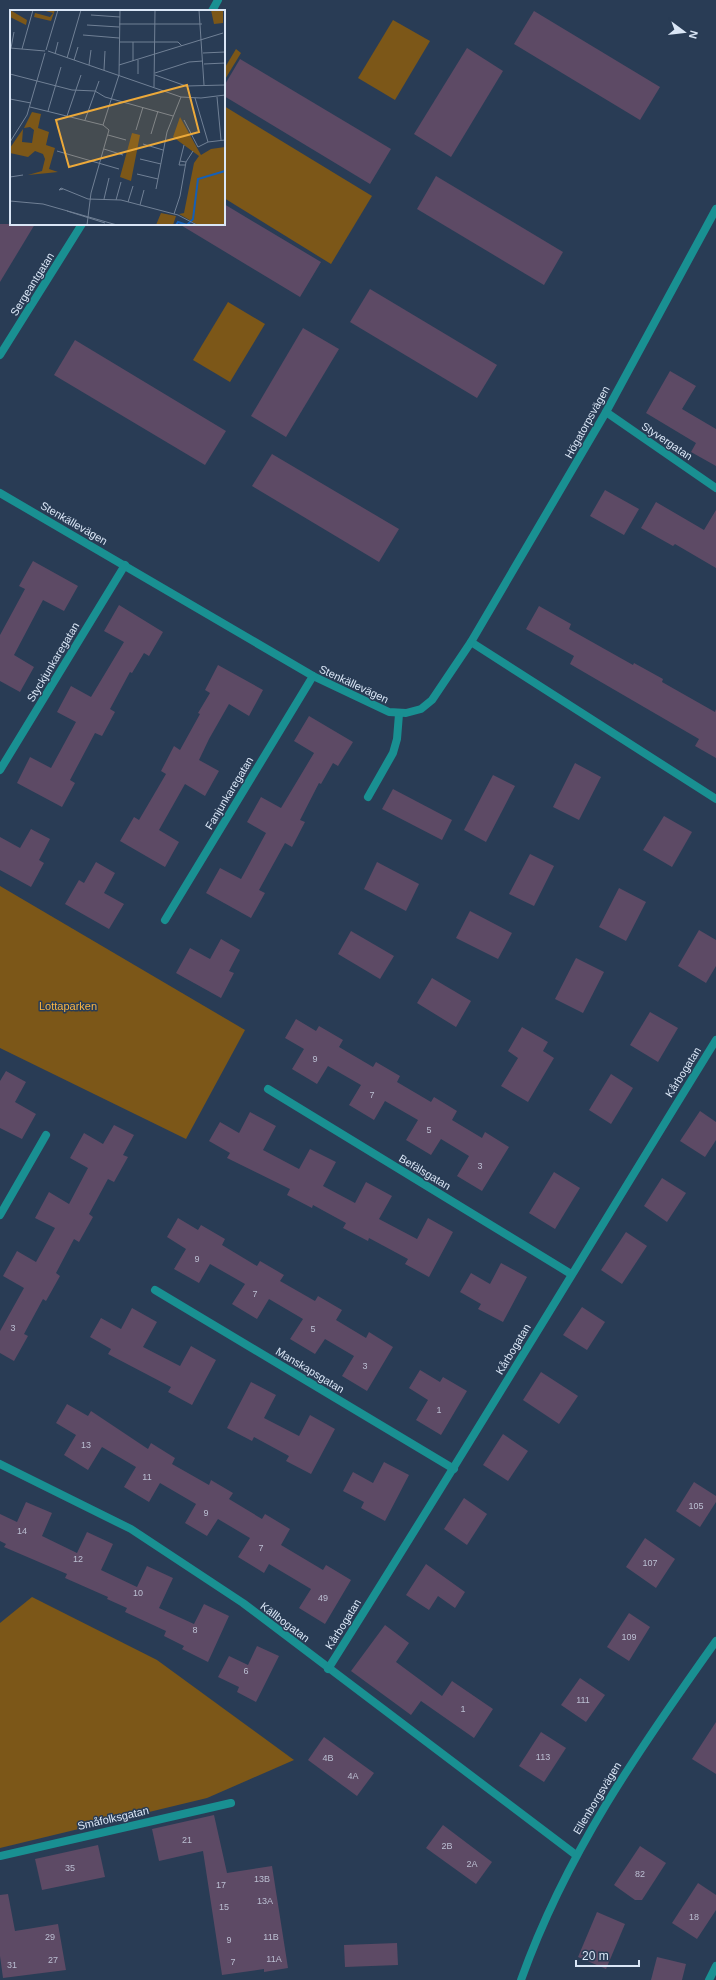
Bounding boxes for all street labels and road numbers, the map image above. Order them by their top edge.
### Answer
street label: Sergeantgatan [8,250,56,318]
street label: Högatorpsvägen [562,384,612,460]
street label: Styvergatan [639,420,695,462]
street label: Stenkällevägen [38,499,110,547]
street label: Styckjunkaregatan [25,620,81,704]
street label: Stenkällevägen [317,663,391,705]
street label: Fanjunkaregatan [203,755,255,831]
street label: Kårbogatan [663,1045,703,1099]
street label: Befälsgatan [397,1152,453,1192]
street label: Kårbogatan [493,1322,533,1376]
street label: Manskapsgatan [274,1345,346,1395]
street label: Kårbogatan [323,1597,363,1651]
street label: Källbogatan [258,1600,312,1644]
street label: Ellenborgsvägen [571,1760,623,1836]
street label: Småfolksgatan [76,1804,150,1832]

